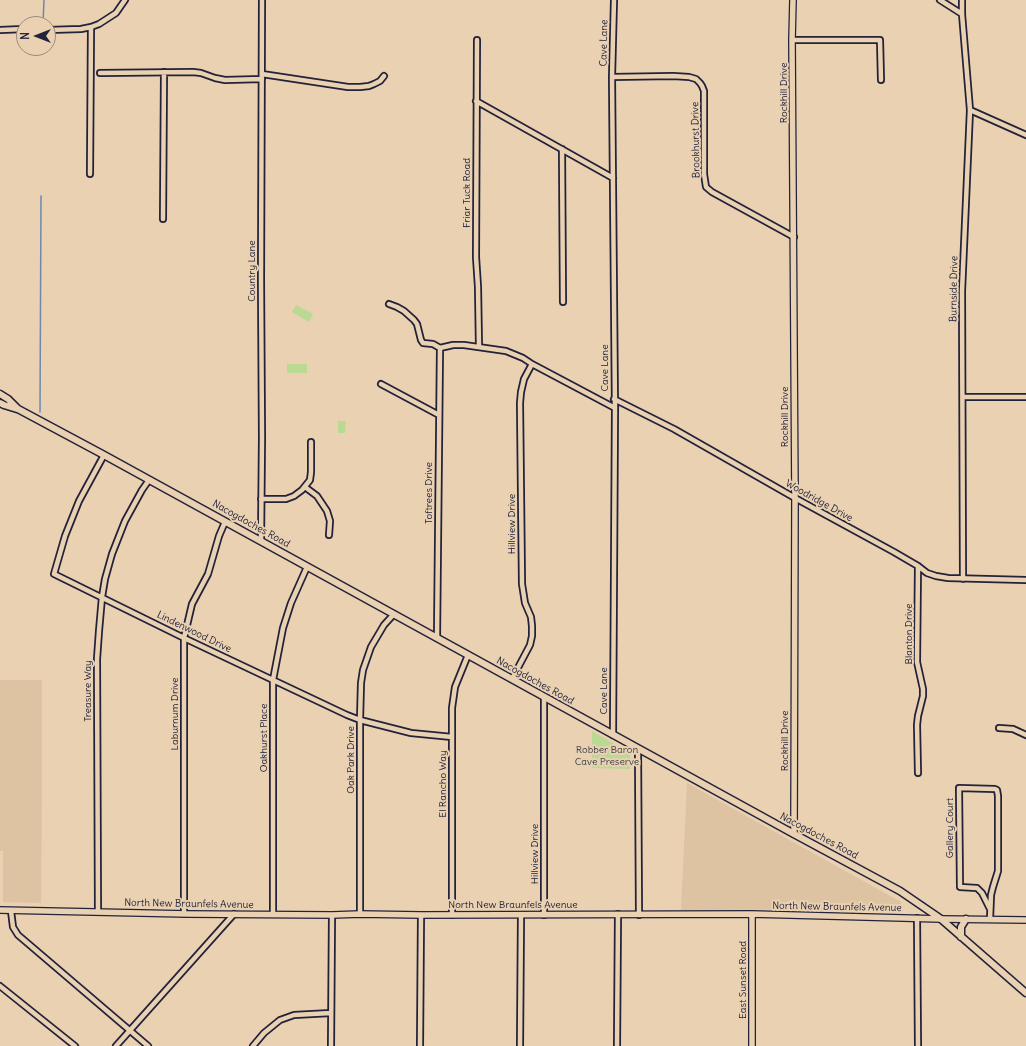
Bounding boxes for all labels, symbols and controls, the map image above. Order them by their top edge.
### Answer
north arrow [16,16,56,56]
street label: Cave Lane [598,19,610,67]
text: N [18,32,32,40]
street label: Rockhill Drive [778,63,790,123]
street label: Brookhurst Drive [689,102,703,178]
street label: Friar Tuck Road [461,158,473,228]
street label: Country Lane [246,240,258,302]
street label: Burnside Drive [947,256,961,322]
street label: Cave Lane [599,344,611,392]
street label: Rockhill Drive [779,387,791,447]
street label: Toftrees Drive [423,462,435,524]
street label: Woodridge Drive [783,478,855,524]
street label: Hillview Drive [506,494,518,554]
street label: Nacogdoches Road [210,498,292,550]
street label: Blanton Drive [903,603,915,665]
street label: Lindenwood Drive [155,609,233,655]
street label: Nacogdoches Road [494,655,576,707]
street label: Treasure Way [82,660,94,722]
street label: Cave Lane [598,667,610,715]
street label: Laburnum Drive [169,678,181,750]
street label: Oakhurst Place [258,704,270,772]
street label: Rockhill Drive [779,711,791,771]
street label: Oak Park Drive [345,726,357,794]
park label: Robber Baron Cave Preserve [575,744,639,768]
street label: El Rancho Way [437,750,449,818]
street label: Gallery Court [944,798,956,858]
street label: Nacogdoches Road [778,810,860,862]
street label: Hillview Drive [529,824,541,884]
street label: North New Braunfels Avenue [124,897,254,911]
street label: North New Braunfels Avenue [448,899,578,911]
street label: North New Braunfels Avenue [772,900,902,914]
street label: East Sunset Road [737,941,749,1019]

